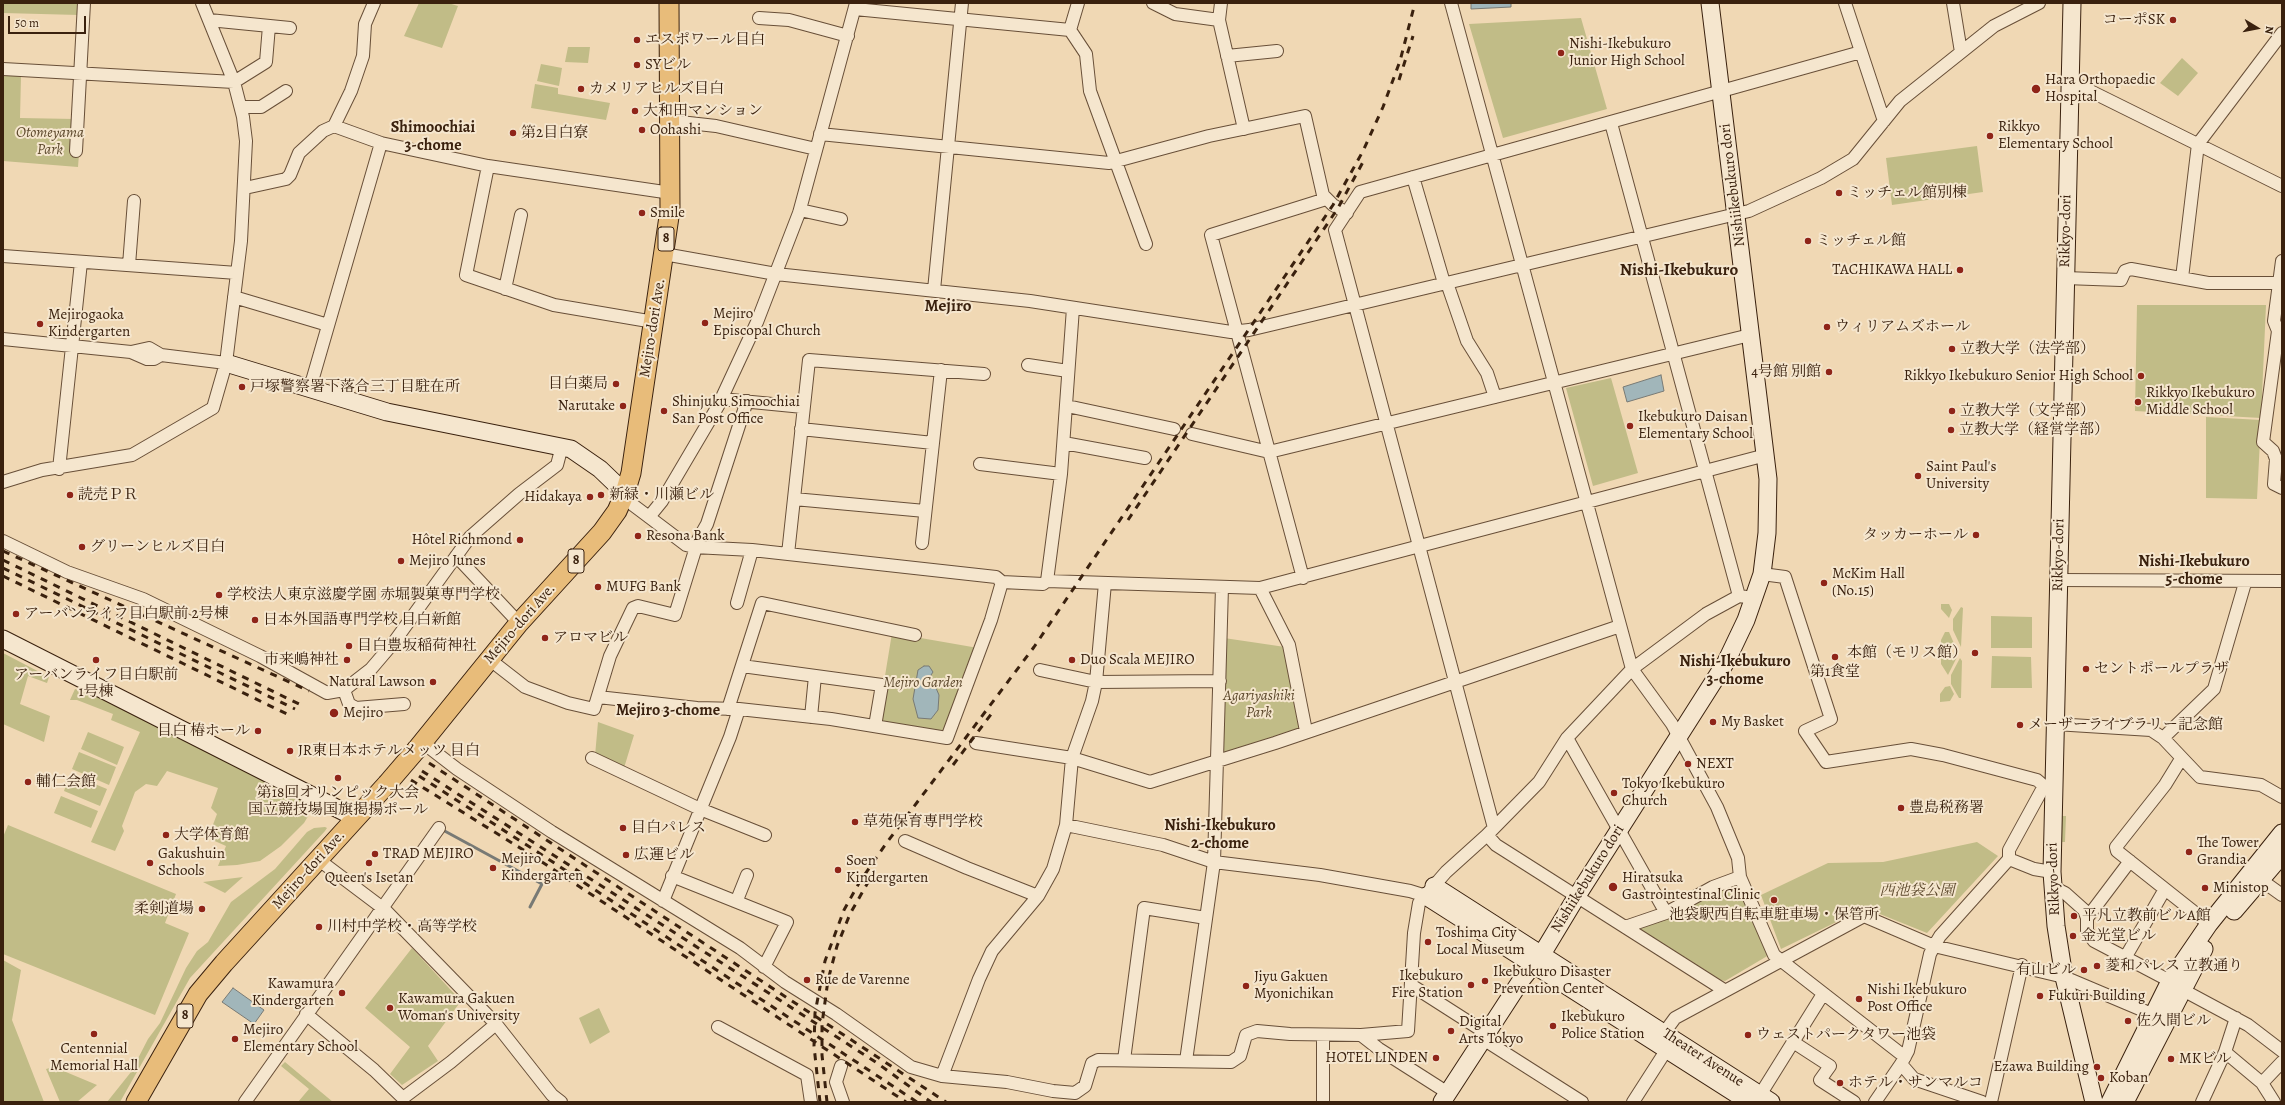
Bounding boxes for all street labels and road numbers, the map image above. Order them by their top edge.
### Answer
street label: Nishiikebukuro dori [1717,122,1749,248]
street label: Rikkyo-dori [2056,194,2076,268]
road number: 8 [658,227,674,251]
street label: Mejiro-dori Ave. [636,277,670,379]
street label: Rikkyo-dori [2049,518,2069,592]
road number: 8 [568,549,584,573]
street label: Mejiro-dori Ave. [480,580,560,668]
street label: Nishiikebukuro dori [1547,822,1629,936]
street label: Mejiro-dori Ave. [269,827,349,913]
street label: Rikkyo-dori [2044,842,2064,916]
road number: 8 [177,1004,193,1028]
street label: Theater Avenue [1659,1025,1747,1091]

